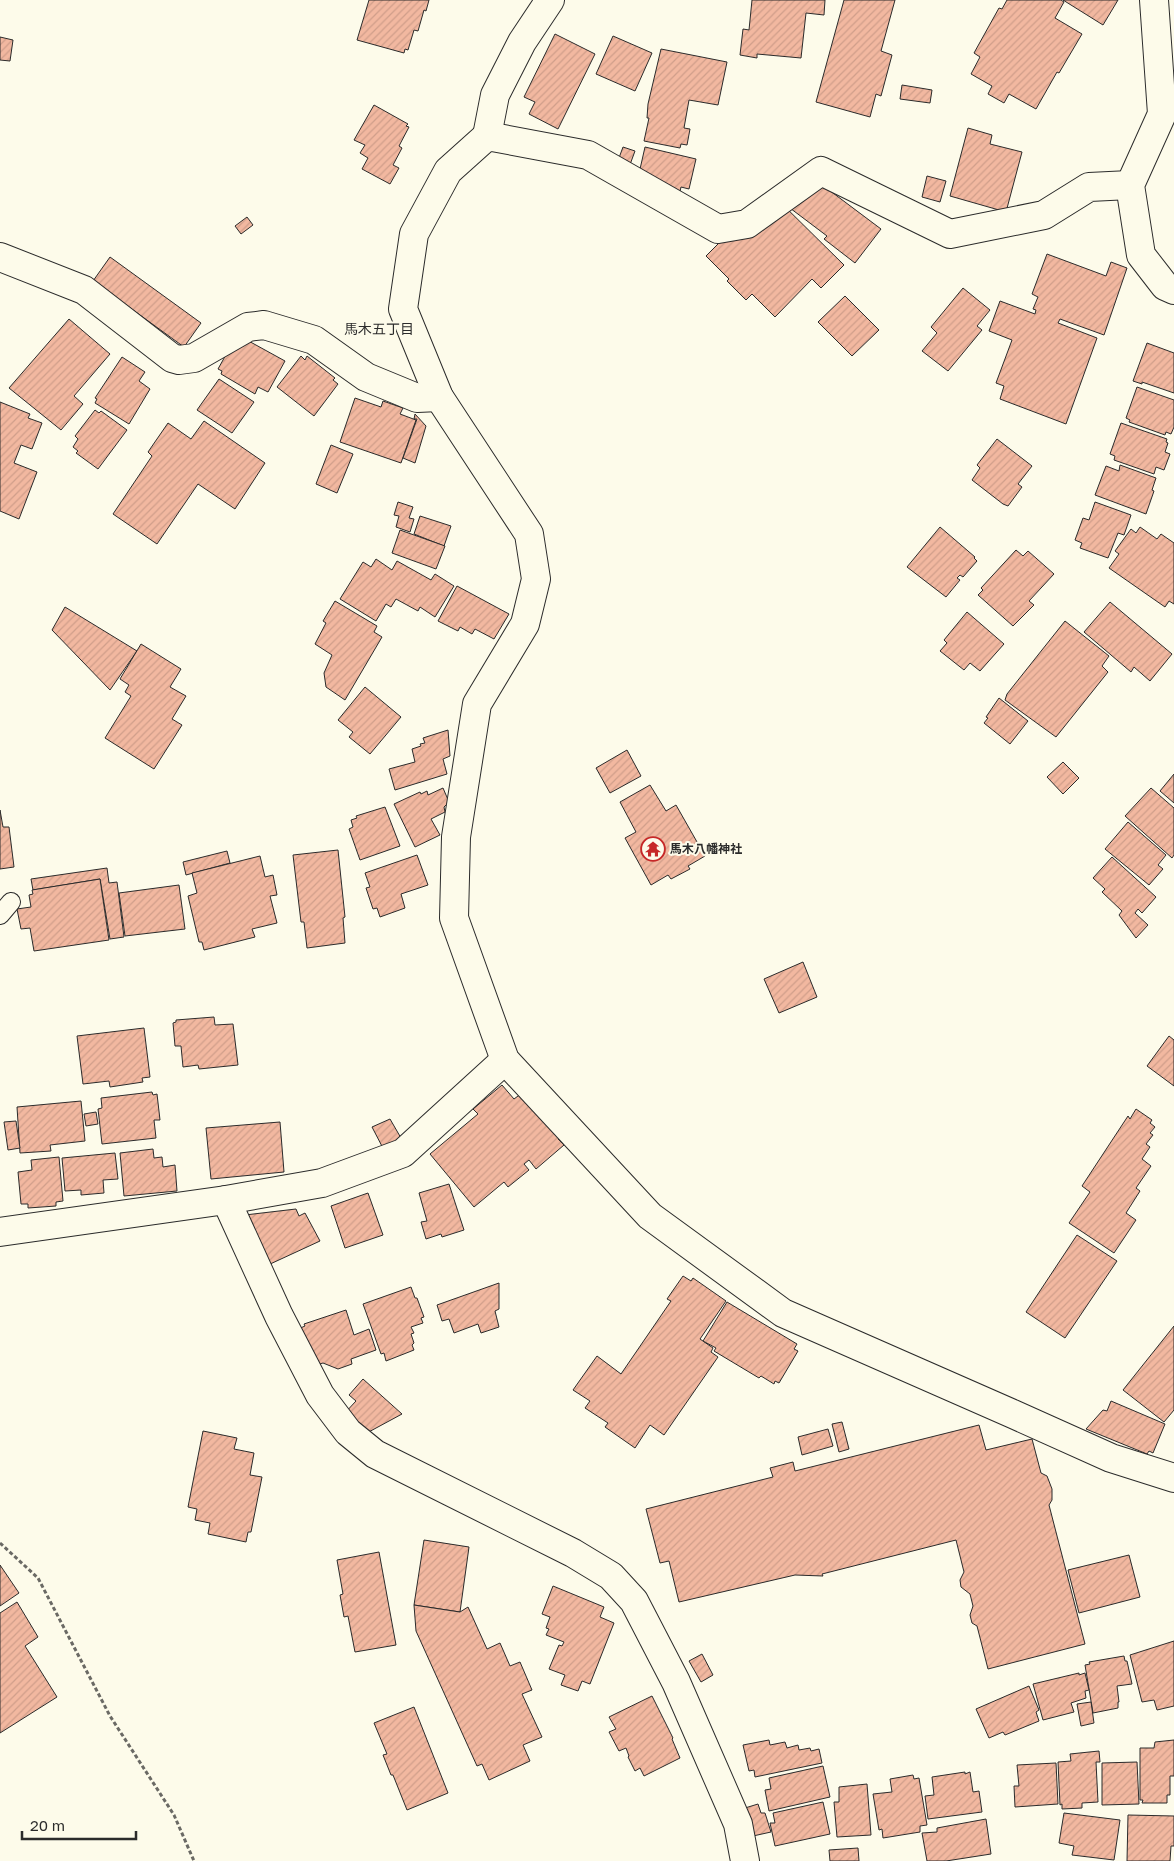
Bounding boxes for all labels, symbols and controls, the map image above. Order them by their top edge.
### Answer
district label: 馬木五丁目 [344,320,414,337]
temple icon: 馬木八幡神社 [640,836,666,862]
place label: 馬木八幡神社 [670,841,742,856]
scale bar [22,1808,136,1840]
text: 20 m [30,1816,65,1834]

